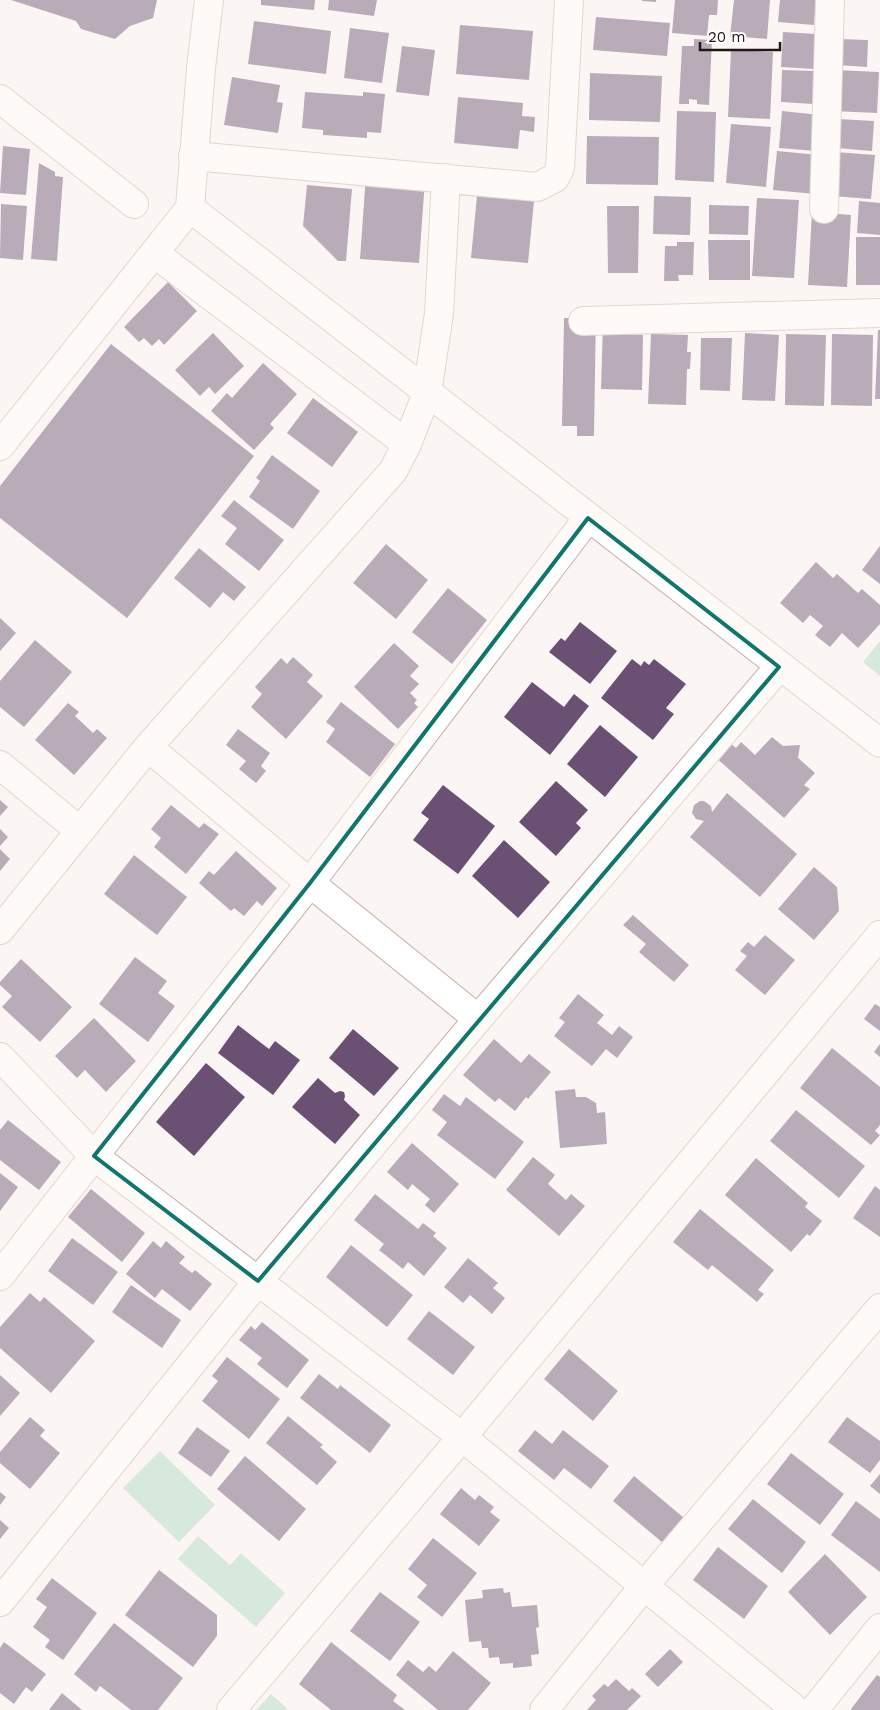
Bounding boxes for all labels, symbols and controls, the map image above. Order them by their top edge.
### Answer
scale bar [700,20,780,52]
text: 20 m [708,28,746,46]

